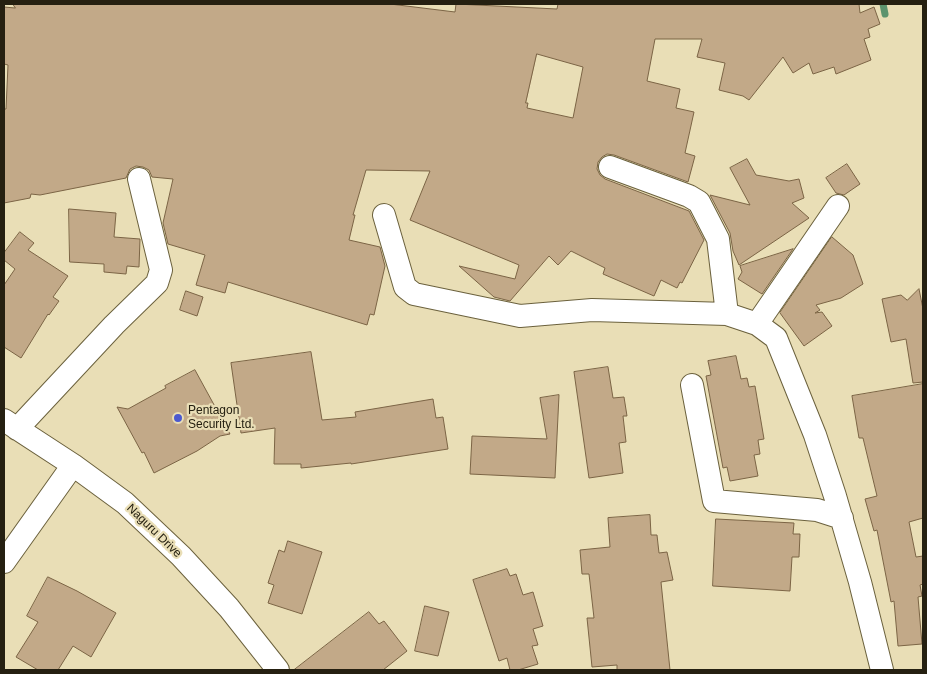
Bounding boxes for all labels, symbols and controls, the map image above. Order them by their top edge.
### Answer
place label: Pentagon Security Ltd. [188,404,255,432]
marker: Pentagon Security Ltd. [172,412,184,424]
street label: Naguru Drive [124,501,184,561]

